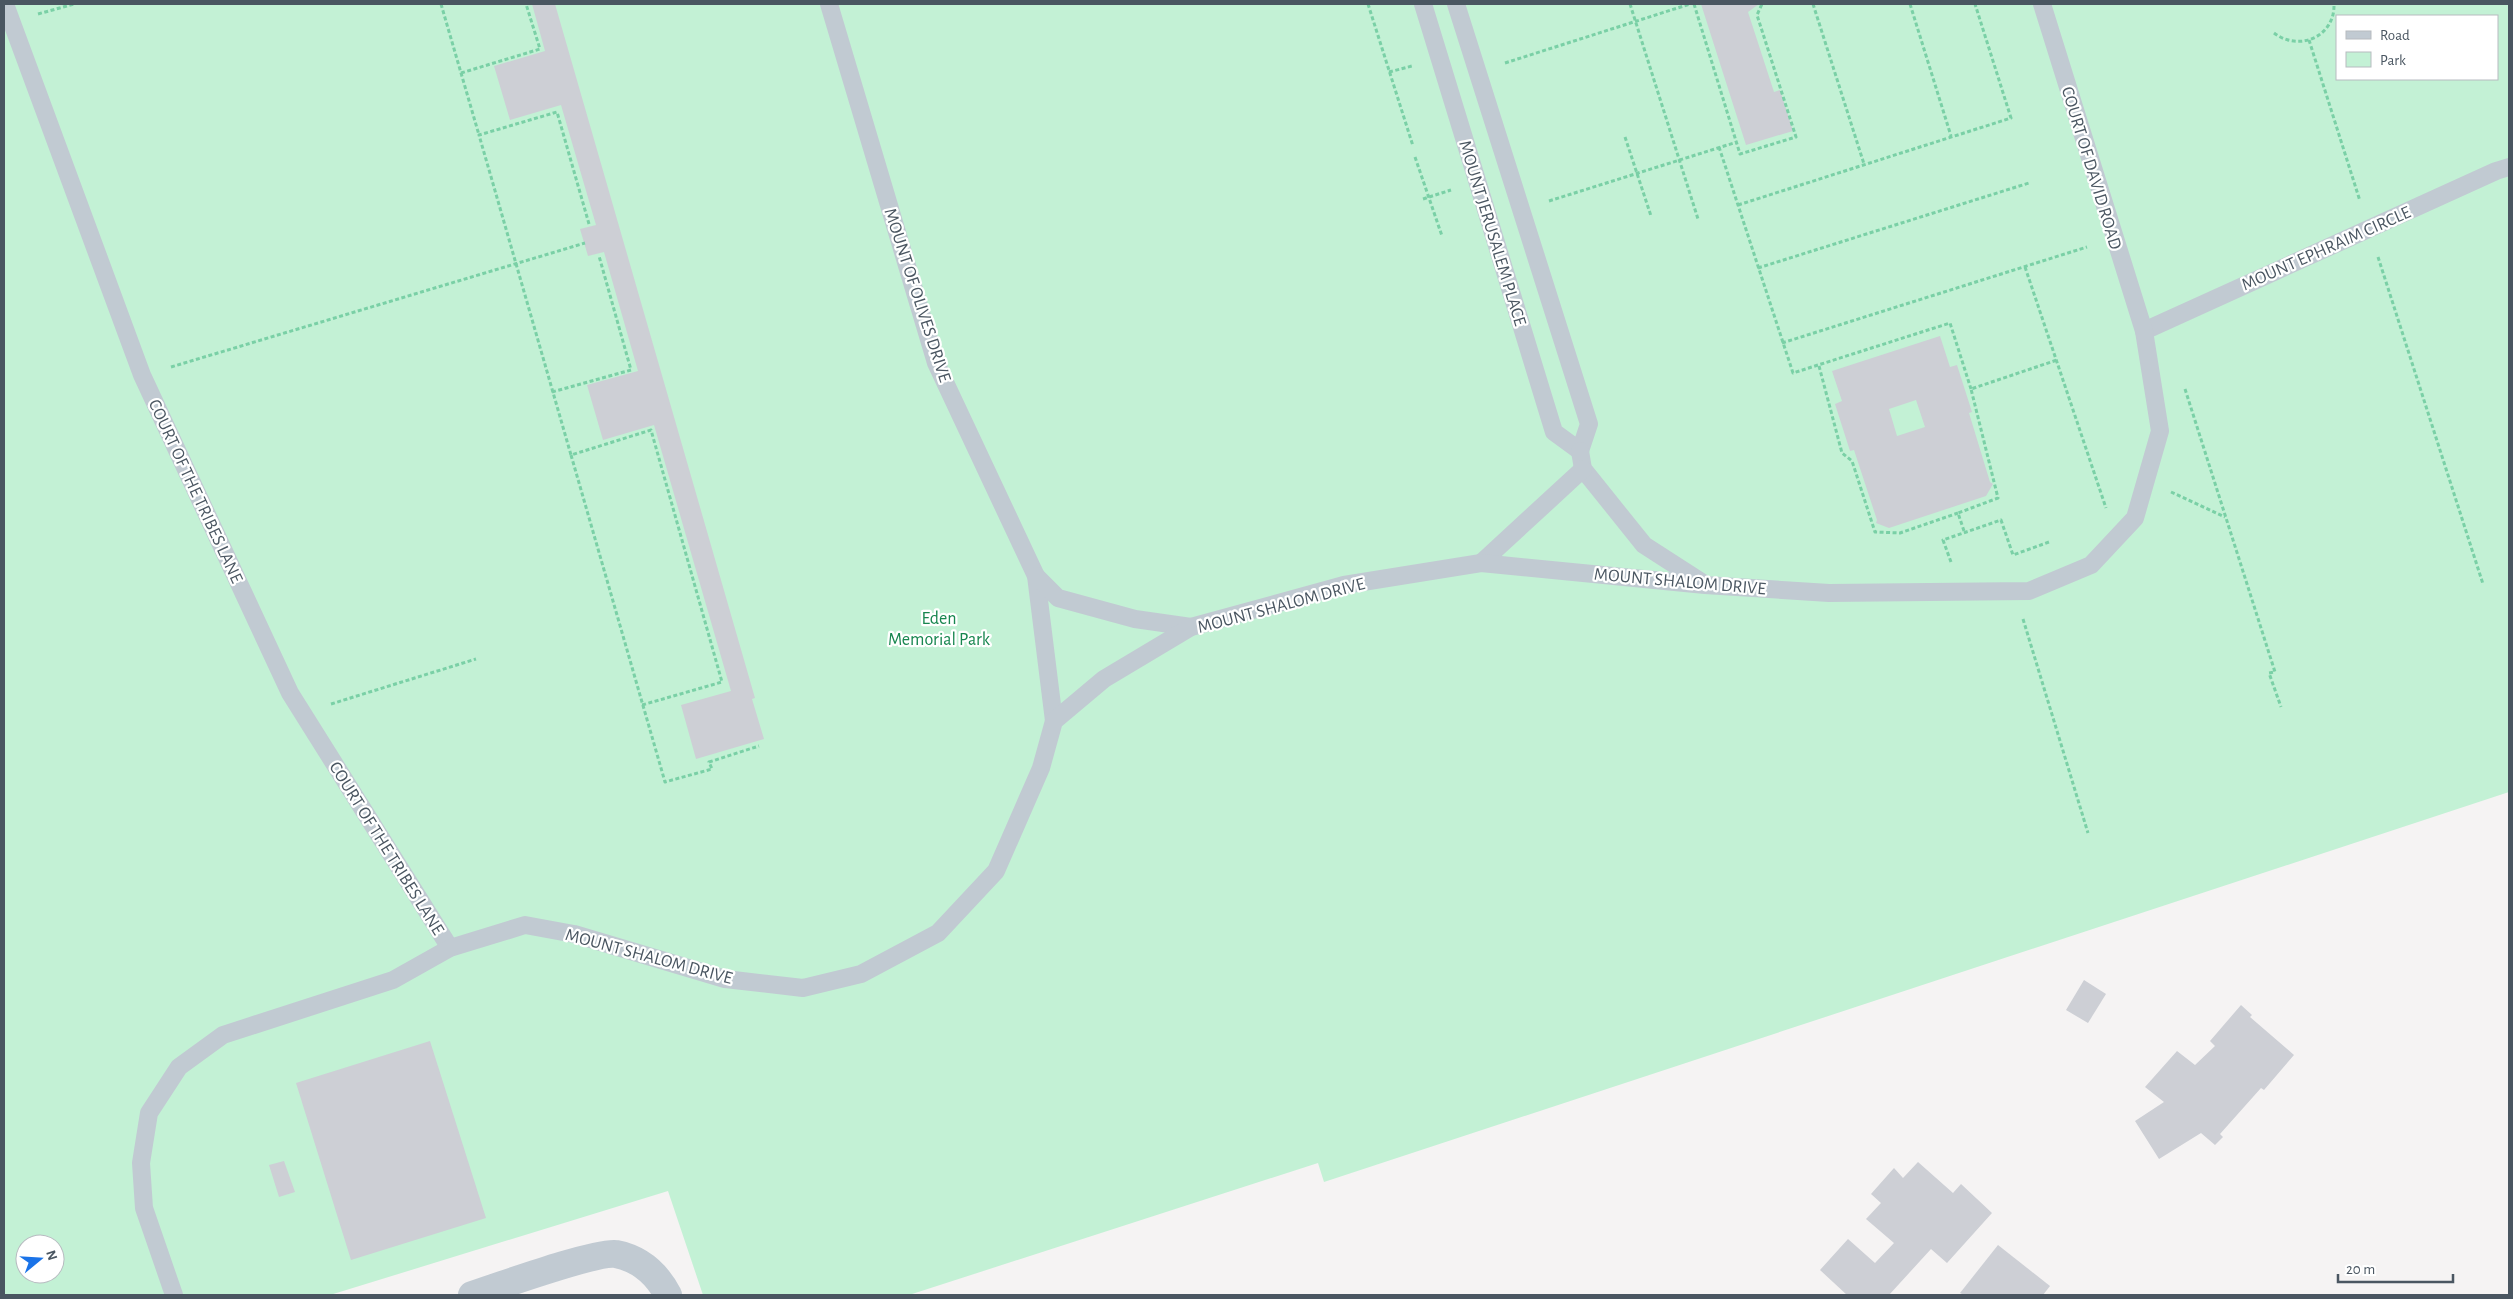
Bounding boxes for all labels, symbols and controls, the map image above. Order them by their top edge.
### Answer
legend [2336,15,2498,80]
text: Road [2380,28,2410,43]
text: Park [2380,53,2406,68]
street label: COURT OF DAVID ROAD [2058,85,2124,252]
street label: MOUNT JERUSALEM PLACE [1455,138,1529,329]
street label: MOUNT EPHRAIM CIRCLE [2239,203,2414,294]
street label: MOUNT OF OLIVES DRIVE [880,206,954,385]
street label: COURT OF THE TRIBES LANE [145,397,246,586]
street label: MOUNT SHALOM DRIVE [1593,566,1767,599]
street label: MOUNT SHALOM DRIVE [1196,575,1367,637]
park label: Eden Memorial Park [888,610,991,649]
street label: COURT OF THE TRIBES LANE [325,759,447,939]
street label: MOUNT SHALOM DRIVE [563,926,735,988]
north arrow [15,1234,65,1284]
text: N [43,1248,60,1262]
scale bar [2338,1252,2453,1284]
text: 20 m [2346,1262,2375,1277]

